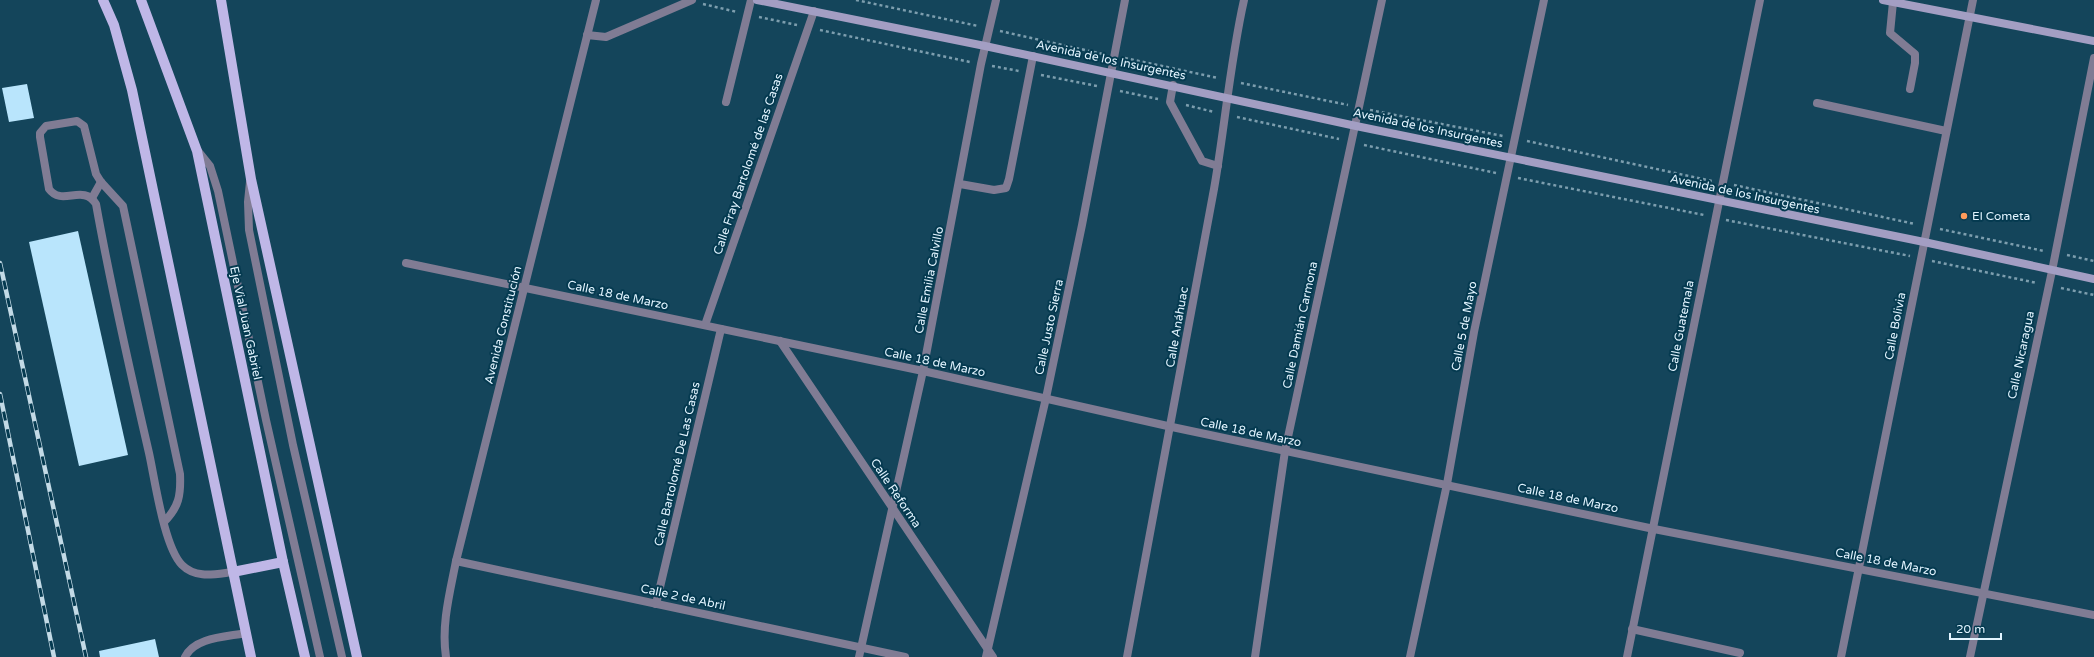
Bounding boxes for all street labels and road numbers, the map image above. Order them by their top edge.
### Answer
street label: Avenida de los Insurgentes [1035,37,1187,83]
street label: Calle Fray Bartolomé de las Casas [710,71,786,257]
street label: Avenida de los Insurgentes [1352,105,1504,151]
street label: Avenida de los Insurgentes [1669,171,1821,217]
street label: Calle Emilia Calvillo [912,225,946,335]
street label: Calle Damián Carmona [1280,260,1320,390]
street label: Avenida Constitución [482,264,524,386]
street label: Eje Vial Juan Gabriel [227,265,265,381]
street label: Calle 18 de Marzo [566,277,670,313]
street label: Calle Justo Sierra [1032,278,1066,376]
street label: Calle Guatemala [1665,279,1697,373]
street label: Calle 5 de Mayo [1448,280,1480,372]
street label: Calle Anáhuac [1163,286,1191,368]
street label: Calle Bolivia [1882,291,1908,361]
street label: Calle Nicaragua [2005,310,2037,400]
street label: Calle 18 de Marzo [883,344,987,380]
street label: Calle Bartolomé De Las Casas [651,380,703,548]
street label: Calle 18 de Marzo [1199,414,1303,450]
street label: Calle Reforma [868,456,924,530]
street label: Calle 18 de Marzo [1516,480,1620,516]
street label: Calle 18 de Marzo [1834,545,1938,579]
street label: Calle 2 de Abril [639,581,727,613]

